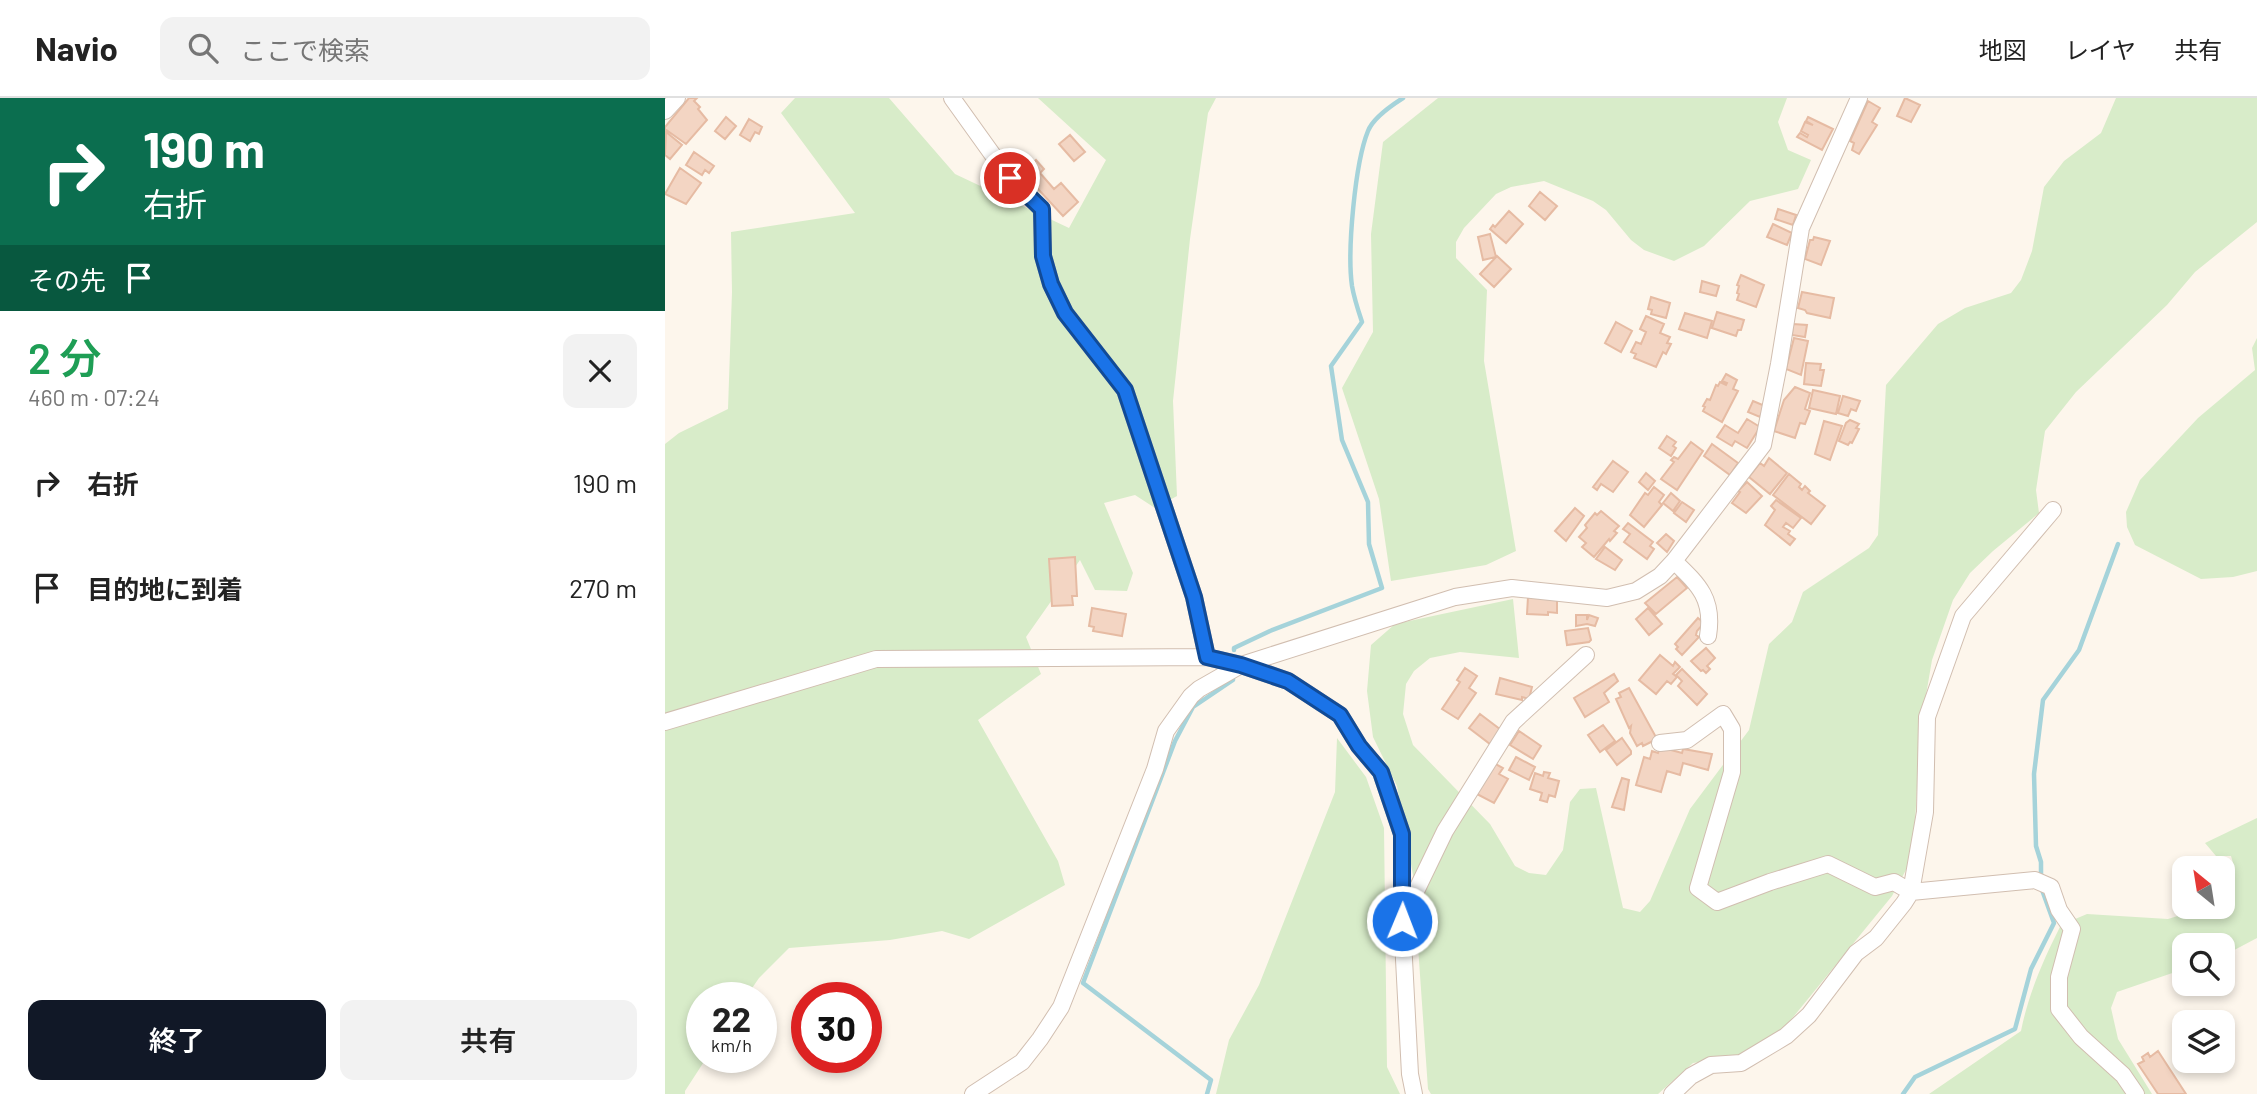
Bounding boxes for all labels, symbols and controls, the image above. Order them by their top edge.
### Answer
search box [160,17,650,80]
text: Navio [35,28,118,68]
icon: search [184,29,222,67]
text: ここで検索 [240,34,370,65]
text: 地図 [1979,35,2027,64]
text: レイヤ [2065,35,2136,64]
text: 共有 [2174,35,2222,64]
text: 190 m [143,119,265,178]
icon: right [28,126,119,217]
pin [980,148,1040,208]
icon: arrive [991,159,1029,197]
text: 右折 [143,184,207,222]
icon: arrive [120,259,158,297]
text: その先 [28,264,106,295]
text: 2 分 [28,332,102,382]
button: close [563,334,637,408]
text: 460 m · 07:24 [28,383,160,411]
icon: right [28,464,66,502]
text: 190 m [573,467,637,498]
text: 右折 [87,468,139,499]
icon: arrive [28,569,66,607]
text: 270 m [569,572,637,603]
text: 目的地に到着 [87,573,243,604]
north arrow [2172,856,2235,919]
map controls [2172,856,2235,1073]
position arrow [1365,884,1439,958]
button: search [2172,933,2235,996]
speed limit sign: 30 [791,982,882,1073]
text: 22 [712,997,751,1039]
button: 終了 [28,1000,326,1080]
button: 共有 [340,1000,637,1080]
button: layers [2172,1010,2235,1073]
text: km/h [711,1034,752,1056]

